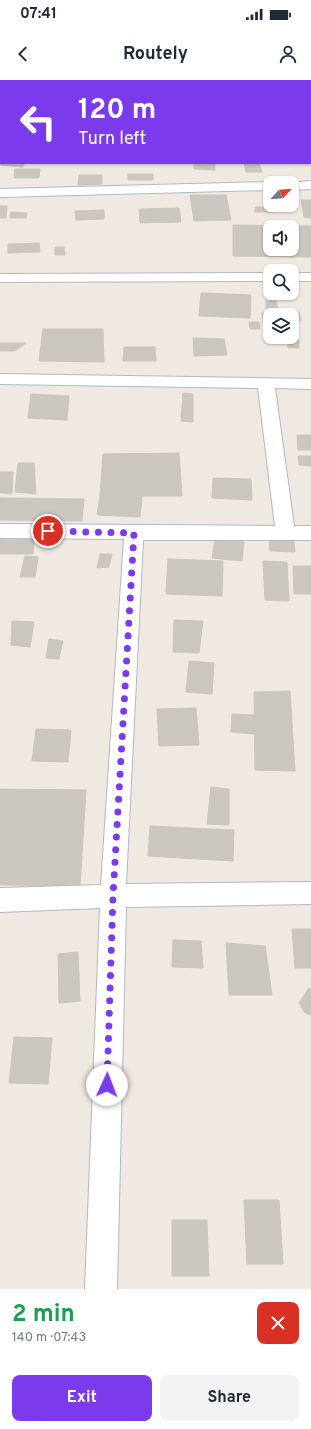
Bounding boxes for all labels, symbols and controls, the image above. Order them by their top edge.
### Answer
text: 07:41 [20,5,57,24]
icon: back [12,43,34,65]
text: Routely [123,43,188,66]
icon: person [277,43,299,65]
text: 120 m [78,93,156,129]
icon: left [12,96,64,148]
text: Turn left [78,128,146,151]
north arrow [263,176,299,212]
map controls [263,176,299,344]
button: sound [263,220,299,256]
button: search [263,264,299,300]
button: layers [263,308,299,344]
pin [31,514,65,548]
icon: arrive [37,520,59,542]
position arrow [86,1064,128,1106]
text: 2 min [12,1300,75,1330]
button: close [257,1302,299,1344]
text: 140 m · 07:43 [12,1330,86,1346]
button: Exit [12,1375,152,1421]
button: Share [160,1375,299,1421]

